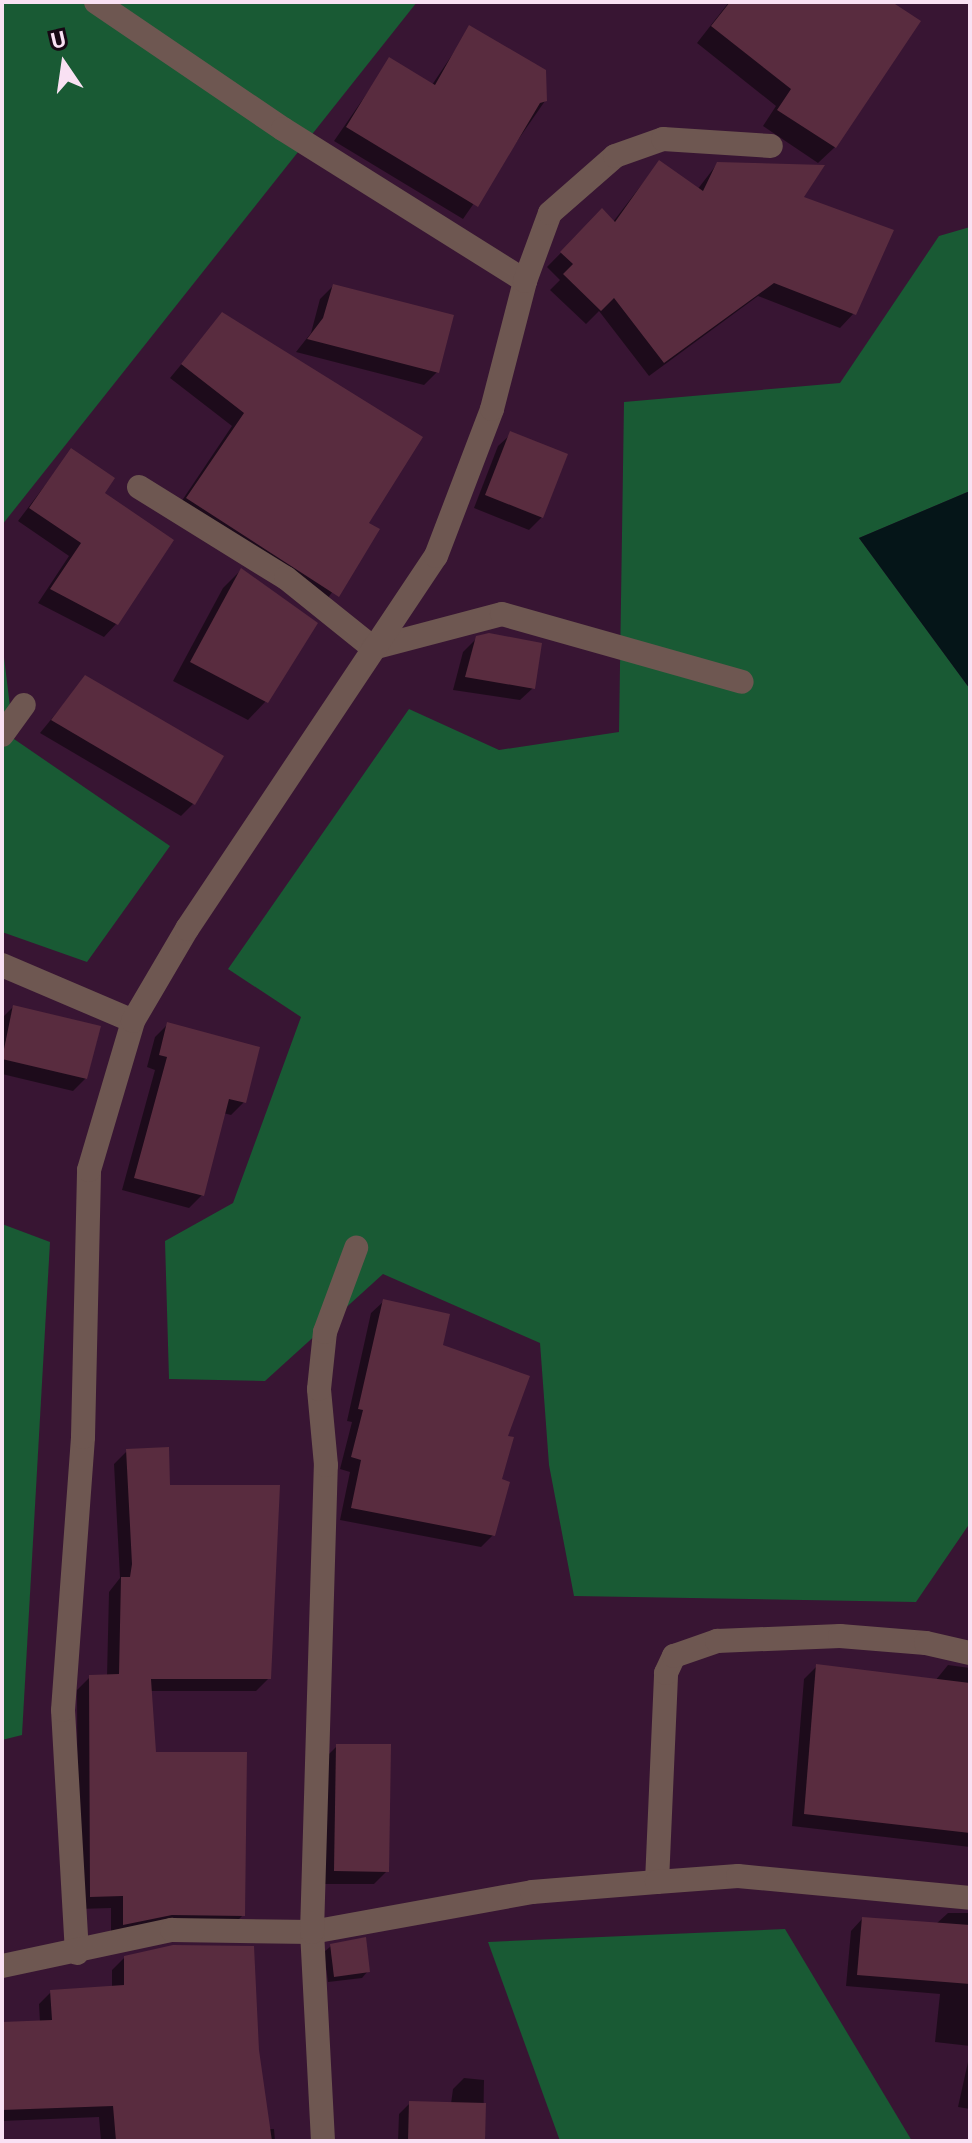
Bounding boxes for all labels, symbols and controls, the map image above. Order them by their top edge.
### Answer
north arrow [24,24,104,104]
text: U [49,26,68,54]

